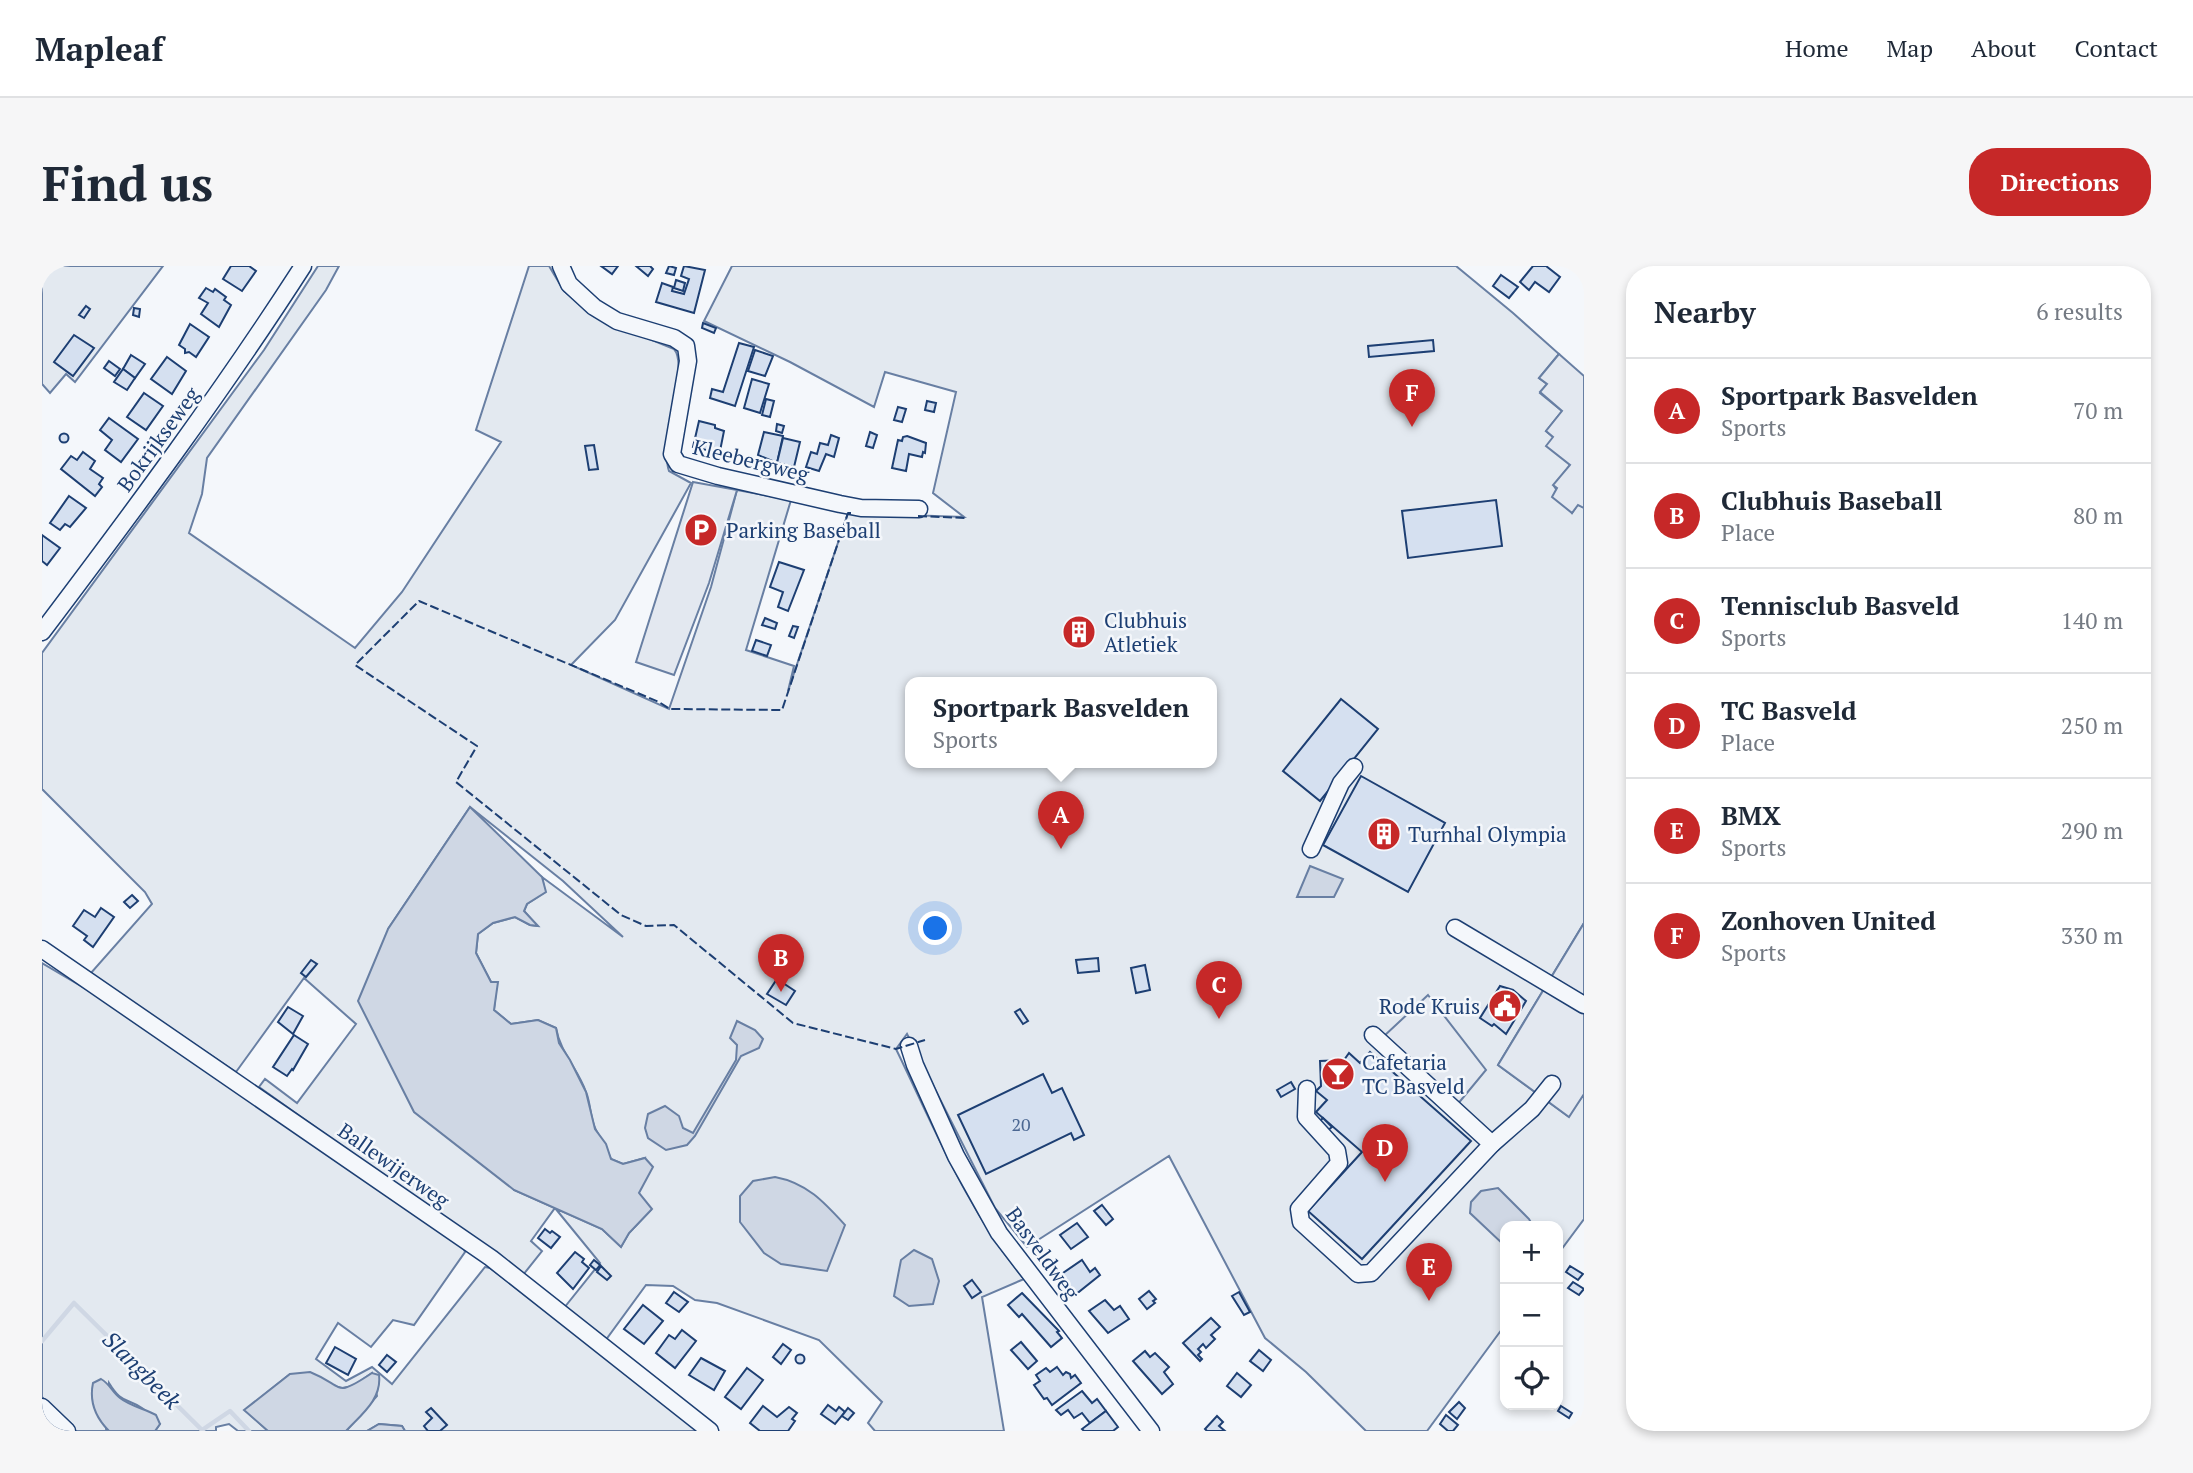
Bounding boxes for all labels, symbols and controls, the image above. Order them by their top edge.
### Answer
text: Mapleaf [35,27,164,70]
text: Home [1785,32,1849,64]
text: Map [1887,32,1933,64]
text: About [1971,32,2037,64]
text: Contact [2075,32,2158,64]
button: Directions [1969,148,2151,216]
text: Find us [42,150,213,215]
text: Nearby [1654,292,1756,332]
text: 6 results [2036,296,2123,327]
pin: F [1389,369,1435,427]
text: Sportpark Basvelden [1721,378,1978,412]
street label: Bokrijkseweg [111,380,206,497]
text: A [1669,395,1685,426]
text: 70 m [2073,395,2123,426]
text: Sports [1721,412,1786,443]
street label: Kleebergweg [690,432,813,488]
text: Clubhuis Baseball [1721,483,1942,517]
text: B [1670,500,1684,531]
text: 80 m [2073,500,2123,531]
parking icon: Parking Baseball [682,511,720,549]
place label: Parking Baseball [726,516,881,544]
text: Place [1721,517,1775,548]
text: Tennisclub Basveld [1721,588,1959,622]
text: C [1670,605,1685,636]
text: 140 m [2061,605,2123,636]
place label: Clubhuis Atletiek [1104,606,1187,658]
building icon: Clubhuis Atletiek [1060,613,1098,651]
text: Sports [1721,622,1786,653]
popup [905,677,1217,768]
text: Sportpark Basvelden [933,690,1189,724]
text: TC Basveld [1721,693,1857,727]
text: D [1669,710,1685,741]
text: 250 m [2061,710,2123,741]
text: Sports [933,724,998,755]
text: Place [1721,727,1775,758]
pin: A [1038,791,1084,849]
text: BMX [1721,798,1781,832]
building icon: Turnhal Olympia [1365,815,1403,853]
text: E [1670,815,1684,846]
text: 290 m [2061,815,2123,846]
place label: Turnhal Olympia [1408,820,1567,848]
text: Sports [1721,832,1786,863]
text: Zonhoven United [1721,903,1936,937]
your location [918,911,952,945]
text: F [1670,920,1684,951]
text: 330 m [2061,920,2123,951]
pin: B [758,934,804,992]
text: Sports [1721,937,1786,968]
pin: C [1196,961,1242,1019]
public building icon: Rode Kruis [1486,987,1524,1025]
place label: Rode Kruis [1379,992,1480,1020]
place label: Cafetaria TC Basveld [1362,1048,1465,1100]
bar icon: Cafetaria TC Basveld [1319,1055,1357,1093]
house number: 20 [1011,1112,1031,1136]
street label: Ballewijerweg [333,1116,456,1214]
pin: D [1362,1124,1408,1182]
street label: Basveldweg [1000,1201,1087,1306]
map controls [1500,1221,1563,1410]
button: + [1500,1221,1563,1284]
pin: E [1406,1243,1452,1301]
button: − [1500,1284,1563,1347]
water label: Slangbeek [96,1324,189,1417]
button: locate [1500,1347,1563,1410]

